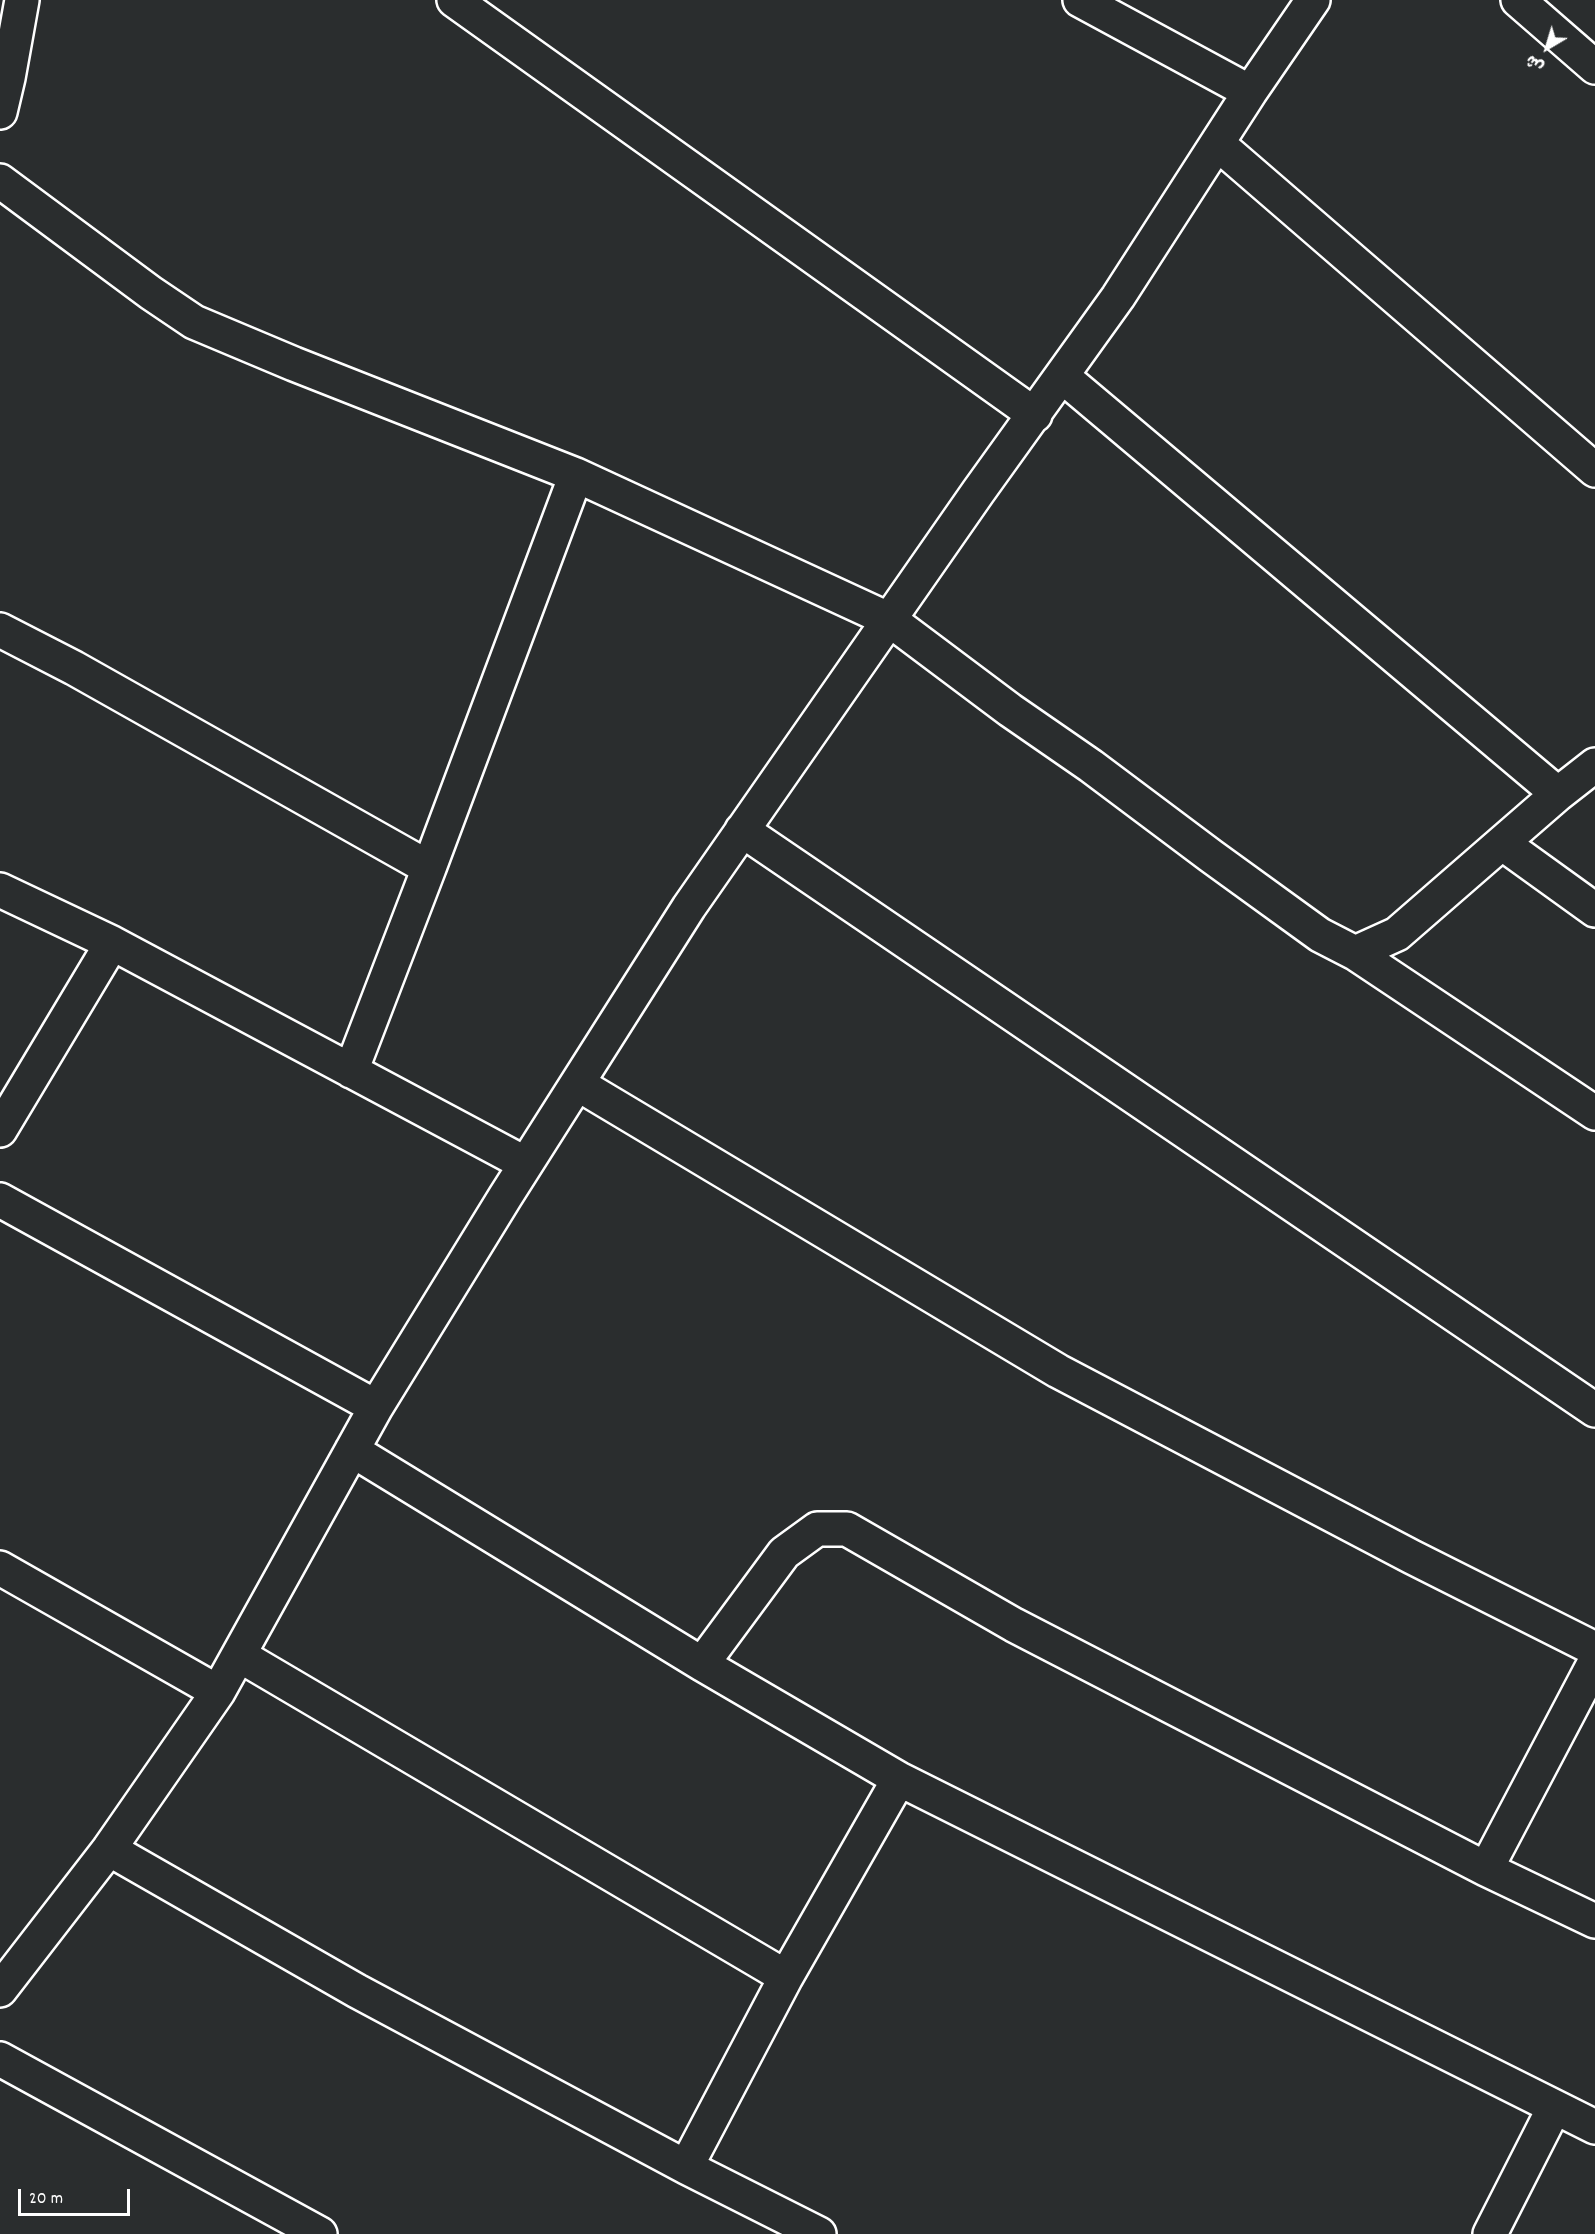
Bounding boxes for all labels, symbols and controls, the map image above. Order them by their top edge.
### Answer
north arrow [1517,18,1577,78]
text: ش [1522,48,1550,77]
scale bar [21,2177,134,2215]
text: 20 m [29,2187,63,2212]

